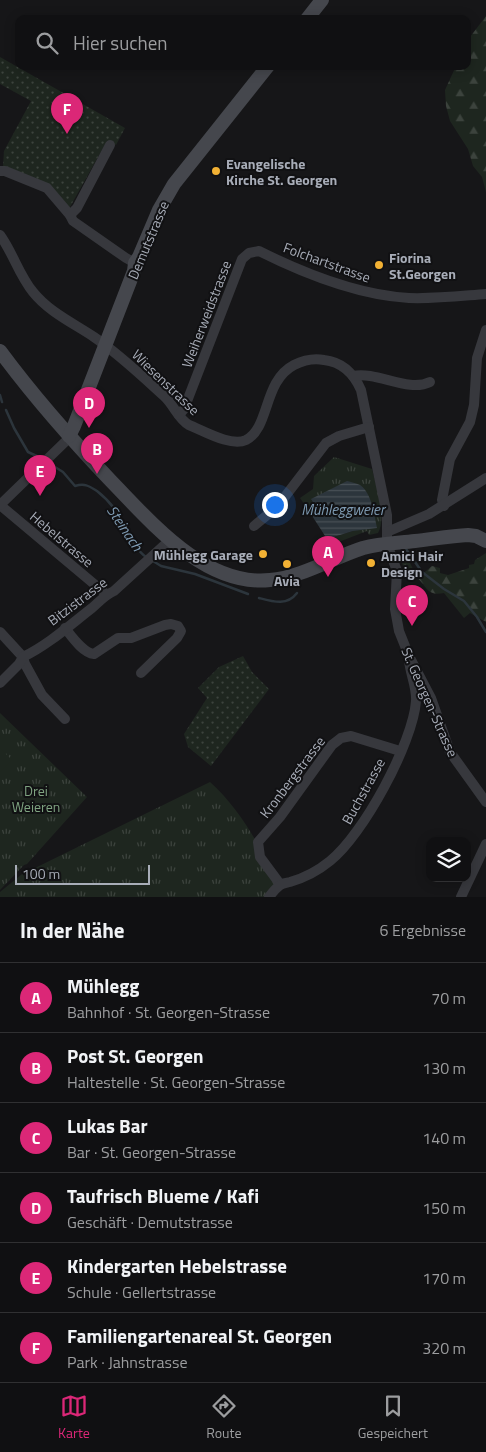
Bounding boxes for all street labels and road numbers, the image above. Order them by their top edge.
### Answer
street label: Demutstrasse [122,197,174,283]
street label: Folchartstrasse [280,236,374,288]
street label: Weiherweidstrasse [176,257,236,371]
street label: Wiesenstrasse [127,344,205,420]
street label: Hebelstrasse [26,506,98,572]
street label: Bitzistrasse [43,572,111,630]
street label: St. Georgen-Strasse [396,644,464,760]
street label: Kronbergstrasse [254,732,330,822]
street label: Buchstrasse [336,754,390,828]

